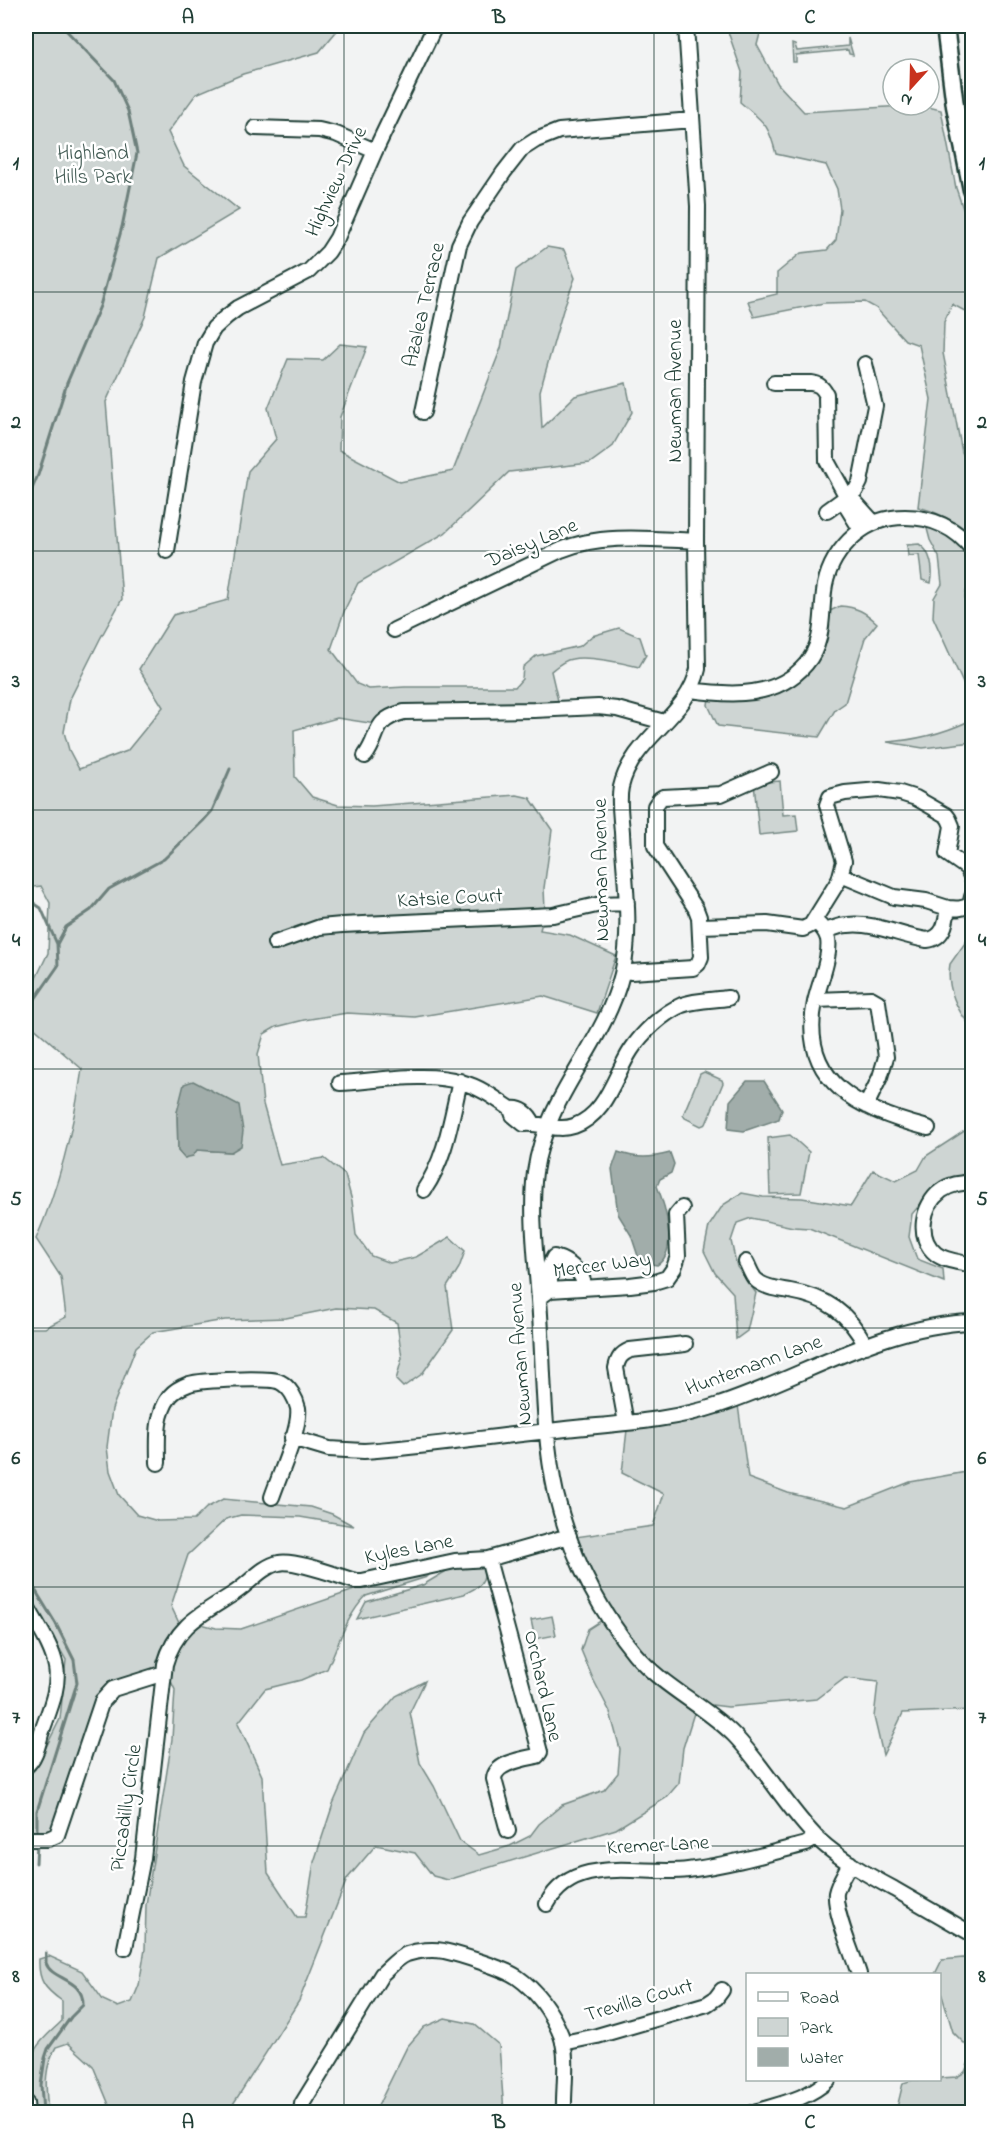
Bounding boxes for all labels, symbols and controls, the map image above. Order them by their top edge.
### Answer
text: A [182,4,194,33]
text: B [491,4,506,33]
text: C [805,4,816,33]
north arrow [881,57,941,117]
text: N [896,86,916,112]
street label: Highview Drive [298,121,378,243]
park label: Highland Hills Park [55,139,132,193]
text: 1 [13,150,20,179]
text: 1 [979,150,986,179]
street label: Azalea Terrace [396,239,454,370]
street label: Newman Avenue [661,319,691,463]
text: 2 [10,409,21,438]
text: 2 [976,409,987,438]
street label: Daisy Lane [481,511,584,579]
text: 3 [11,668,20,697]
text: 3 [977,668,986,697]
street label: Newman Avenue [586,797,618,942]
street label: Katsie Court [396,881,504,917]
text: 4 [12,927,21,956]
text: 4 [978,927,987,956]
text: 5 [10,1186,22,1215]
text: 5 [976,1186,988,1215]
street label: Mercer Way [551,1245,653,1289]
street label: Newman Avenue [501,1281,541,1427]
street label: Huntemann Lane [681,1327,827,1405]
text: 6 [12,1445,21,1474]
text: 6 [978,1445,987,1474]
street label: Kyles Lane [362,1527,457,1575]
street label: Orchard Lane [515,1627,569,1745]
text: 7 [12,1704,21,1733]
text: 7 [978,1704,987,1733]
street label: Piccadilly Circle [103,1742,153,1874]
street label: Kremer Lane [606,1828,711,1864]
text: 8 [11,1963,20,1992]
text: 8 [977,1963,986,1992]
street label: Trevilla Court [581,1971,697,2031]
legend [746,1973,941,2081]
text: Road [800,1986,839,2012]
text: Park [800,2016,833,2042]
text: Water [800,2046,844,2072]
text: A [182,2109,194,2138]
text: B [491,2109,506,2138]
text: C [805,2109,816,2138]

